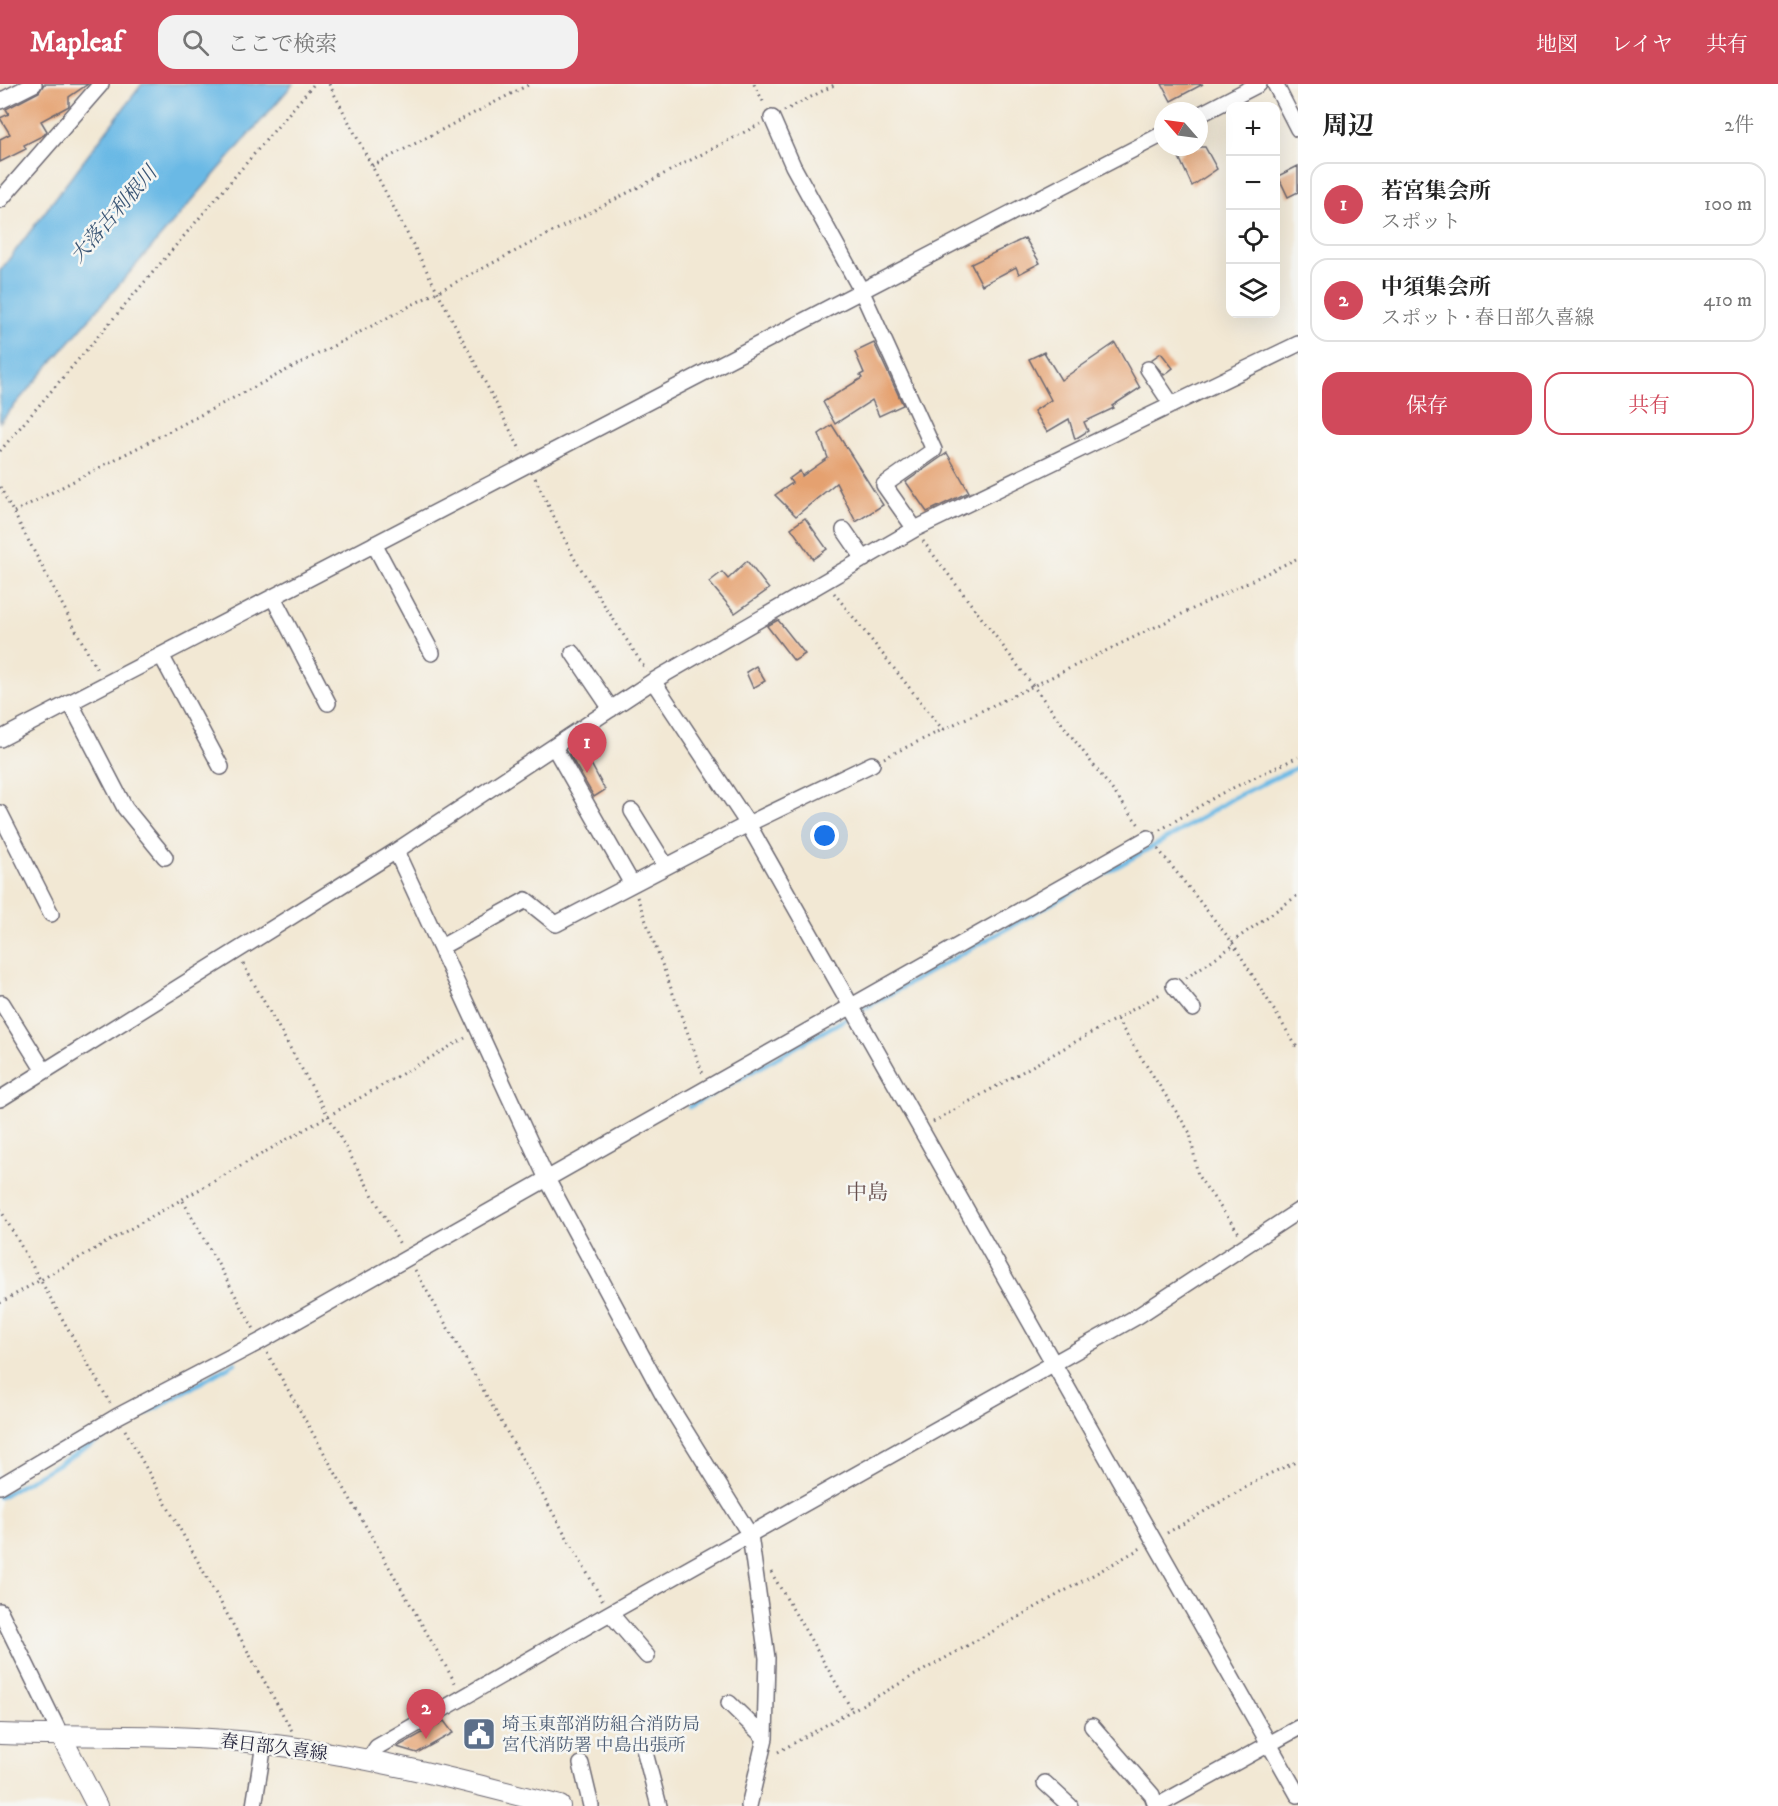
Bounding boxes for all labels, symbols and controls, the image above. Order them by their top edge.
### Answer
search box [158,15,578,69]
text: Mapleaf [30,25,122,60]
icon: search [179,26,212,59]
text: ここで検索 [227,31,337,58]
text: 地図 [1536,32,1578,58]
text: レイヤ [1611,32,1673,58]
text: 共有 [1706,32,1748,58]
north arrow [1154,102,1208,156]
map controls [1226,102,1280,318]
button: + [1226,102,1280,156]
text: 周辺 [1322,110,1374,143]
text: 2件 [1724,113,1754,138]
button: − [1226,156,1280,210]
water label: 大落古利根川 [65,160,164,268]
text: 若宮集会所 [1381,178,1491,205]
text: 1 [1340,192,1347,217]
text: 100 m [1704,192,1752,217]
button: locate [1226,210,1280,264]
text: スポット [1381,210,1461,235]
button: layers [1226,264,1280,318]
text: 中須集会所 [1381,274,1491,301]
text: 2 [1339,288,1348,313]
text: 410 m [1703,288,1752,313]
text: スポット · 春日部久喜線 [1381,306,1594,331]
button: 保存 [1322,372,1532,435]
button: 共有 [1544,372,1754,435]
pin: 1 [568,724,606,773]
your location [810,821,839,850]
district label: 中島 [846,1180,888,1206]
pin: 2 [406,1690,446,1739]
place label: 埼玉東部消防組合消防局 宮代消防署 中島出張所 [502,1714,700,1757]
public building icon: 埼玉東部消防組合消防局 宮代消防署 中島出張所 [461,1716,497,1752]
street label: 春日部久喜線 [219,1730,329,1765]

